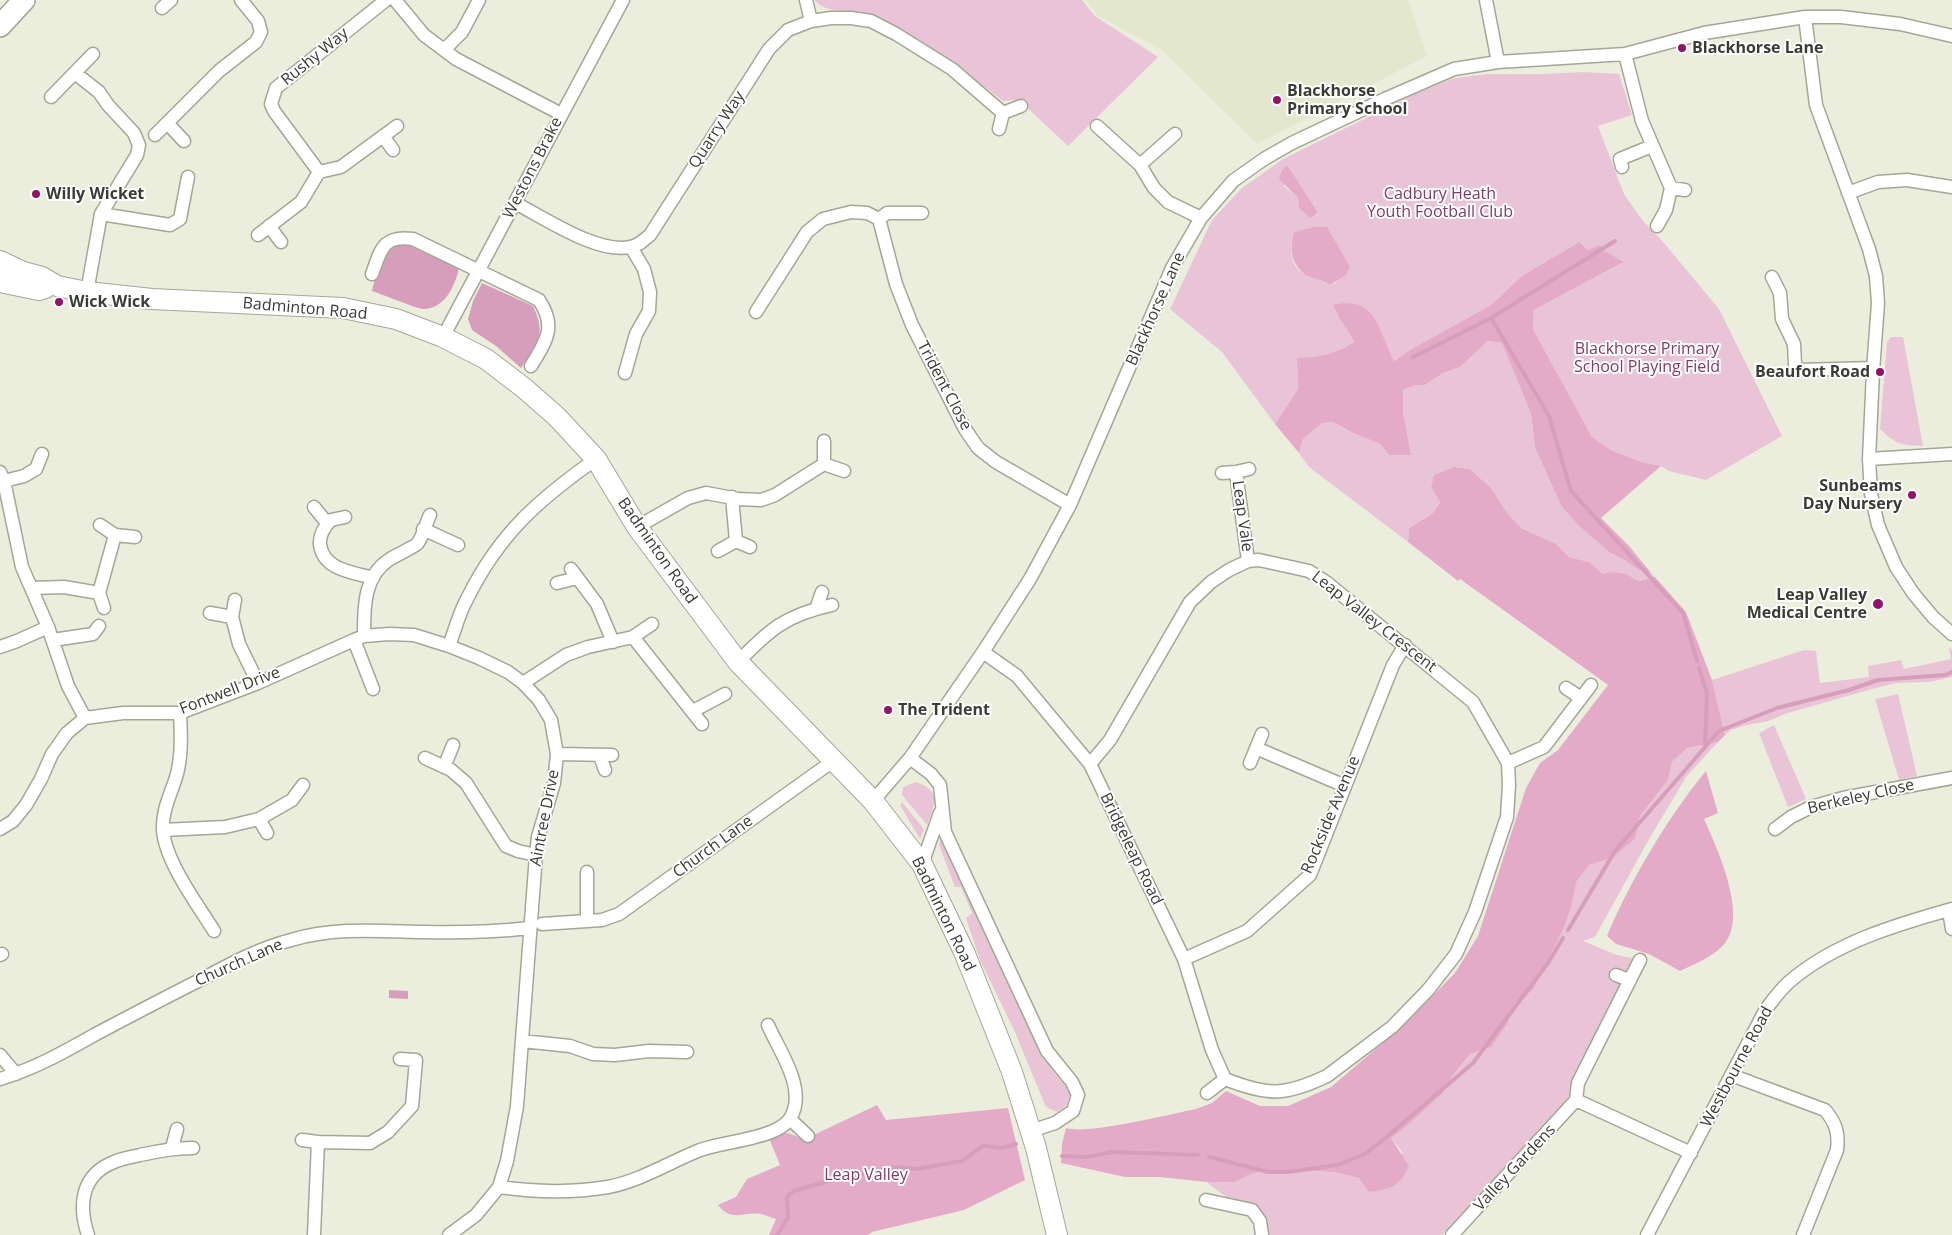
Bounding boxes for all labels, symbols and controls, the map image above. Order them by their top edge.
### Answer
street label: Rushy Way [277,24,353,90]
place label: Blackhorse Lane [1692,38,1823,58]
marker: Blackhorse Lane [1676,42,1688,54]
place label: Blackhorse Primary School [1287,81,1407,119]
street label: Quarry Way [685,88,749,172]
marker: Blackhorse Primary School [1271,94,1283,106]
street label: Westons Brake [499,114,567,222]
place label: Willy Wicket [46,184,144,204]
park label: Cadbury Heath Youth Football Club [1367,184,1513,222]
marker: Willy Wicket [30,188,42,200]
street label: Blackhorse Lane [1122,249,1190,369]
place label: Wick Wick [69,292,150,312]
street label: Badminton Road [242,294,368,324]
marker: Wick Wick [53,296,65,308]
street label: Trident Close [912,338,976,434]
park label: Blackhorse Primary School Playing Field [1574,339,1720,377]
place label: Beaufort Road [1755,362,1870,382]
marker: Beaufort Road [1874,366,1886,378]
place label: Sunbeams Day Nursery [1803,476,1902,514]
street label: Leap Vale [1228,479,1256,553]
marker: Sunbeams Day Nursery [1906,489,1918,501]
street label: Badminton Road [613,494,701,608]
street label: Leap Valley Crescent [1308,567,1440,677]
place label: Leap Valley Medical Centre [1747,585,1867,623]
marker: Leap Valley Medical Centre [1871,597,1885,611]
street label: Fontwell Drive [177,663,283,719]
place label: The Trident [898,700,990,720]
marker: The Trident [882,704,894,716]
street label: Rockside Avenue [1298,753,1364,877]
street label: Aintree Drive [526,768,564,868]
street label: Berkeley Close [1806,775,1916,819]
street label: Bridgeleap Road [1096,790,1166,908]
street label: Church Lane [669,812,757,882]
street label: Badminton Road [907,854,979,974]
street label: Church Lane [192,935,286,991]
street label: Westbourne Road [1697,1003,1777,1131]
street label: Valley Gardens [1470,1121,1560,1215]
park label: Leap Valley [824,1165,908,1185]

